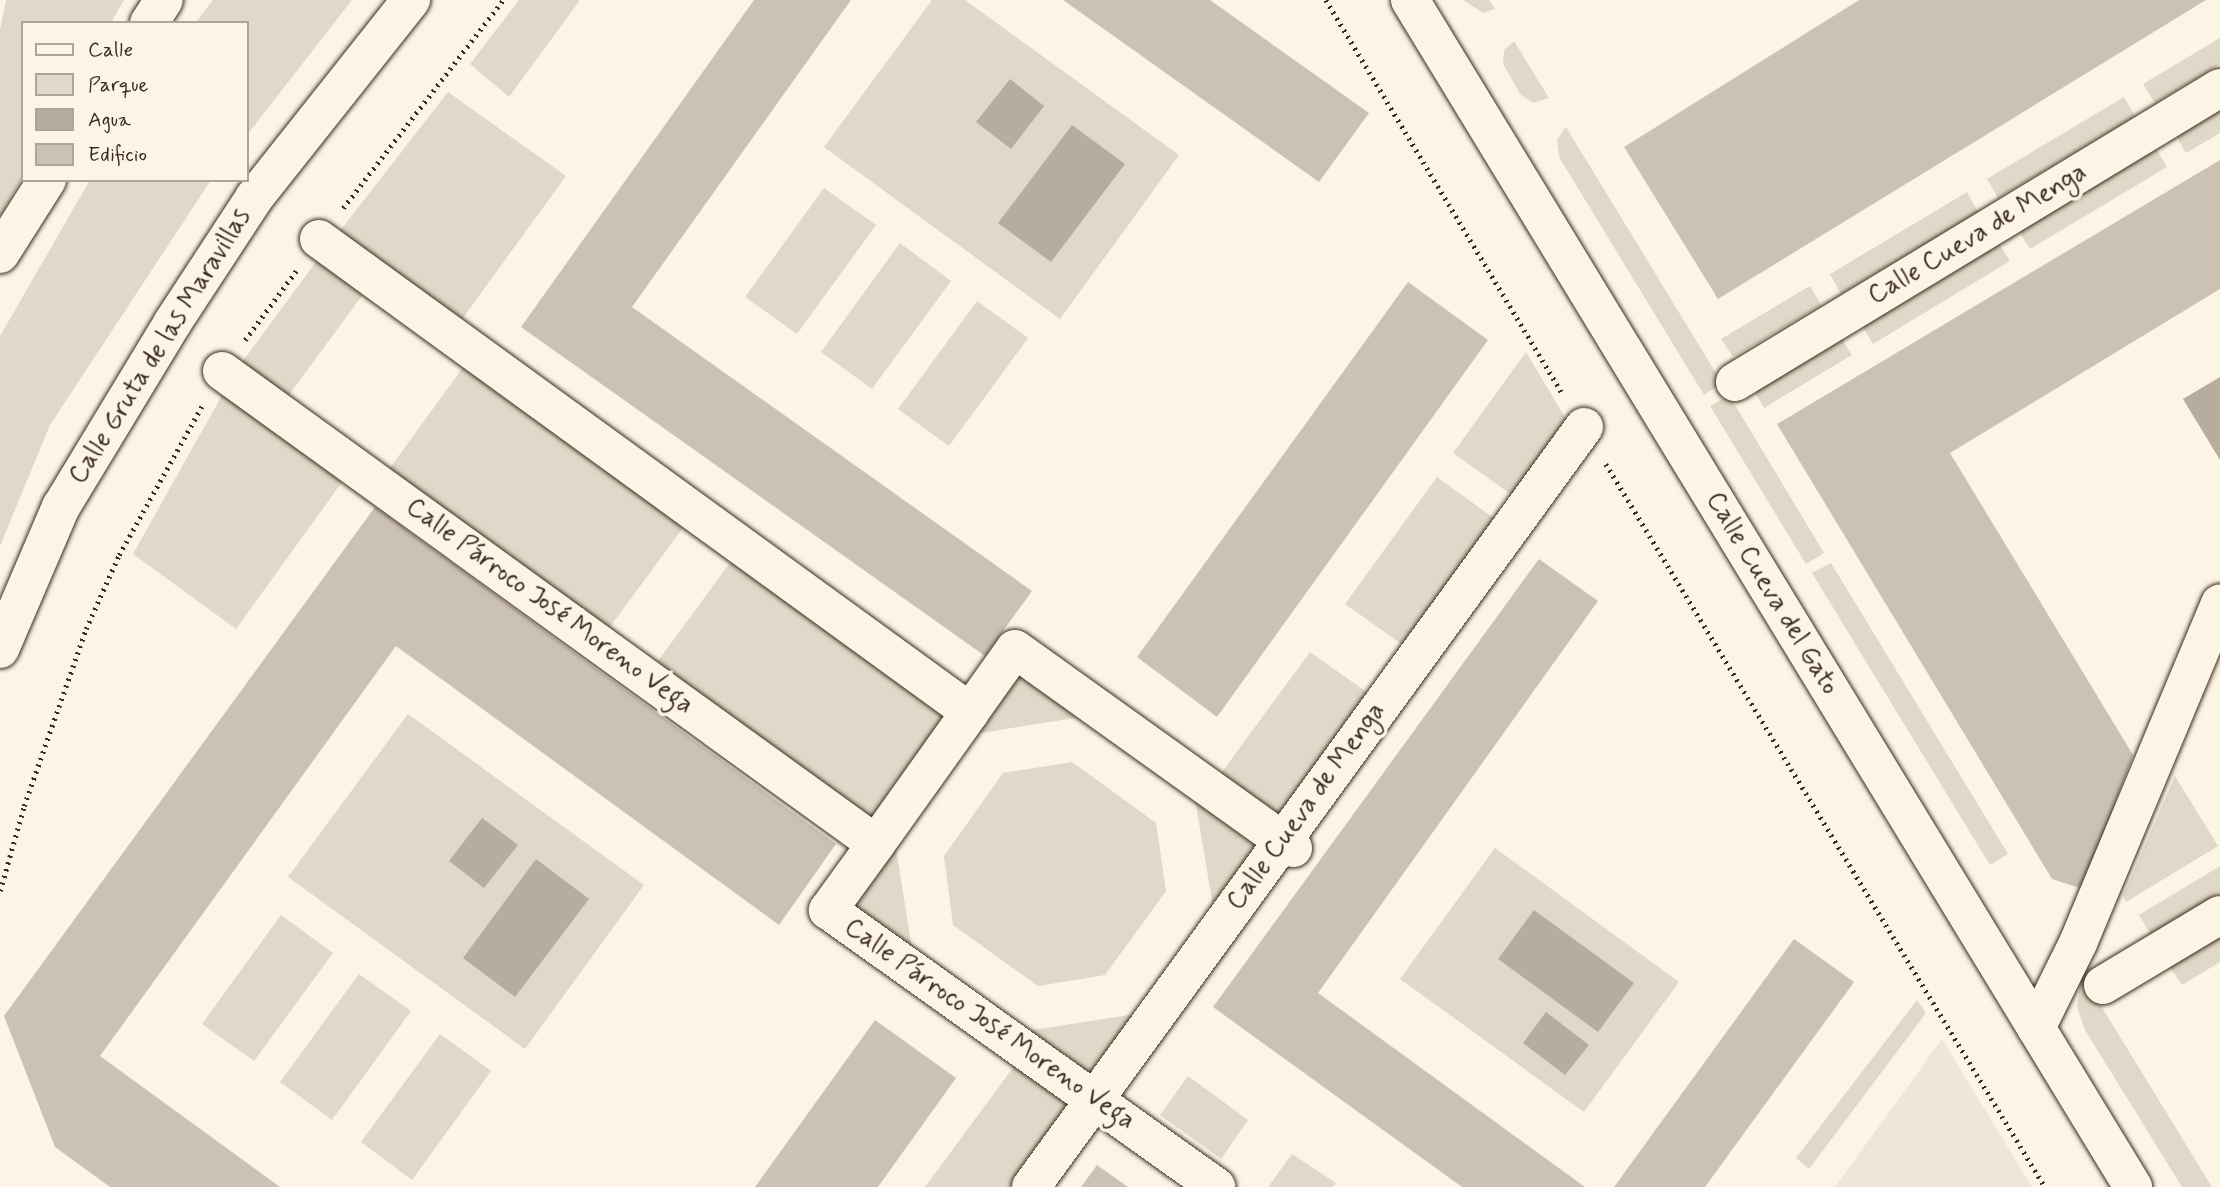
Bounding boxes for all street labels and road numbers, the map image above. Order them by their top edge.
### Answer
street label: Calle Cueva de Menga [1864,158,2092,312]
street label: Calle Gruta de las Maravillas [64,205,258,489]
street label: Calle Cueva del Gato [1700,489,1842,699]
street label: Calle Párroco José Moreno Vega [398,491,700,723]
street label: Calle Cueva de Menga [1222,698,1392,916]
street label: Calle Párroco José Moreno Vega [836,911,1142,1139]

